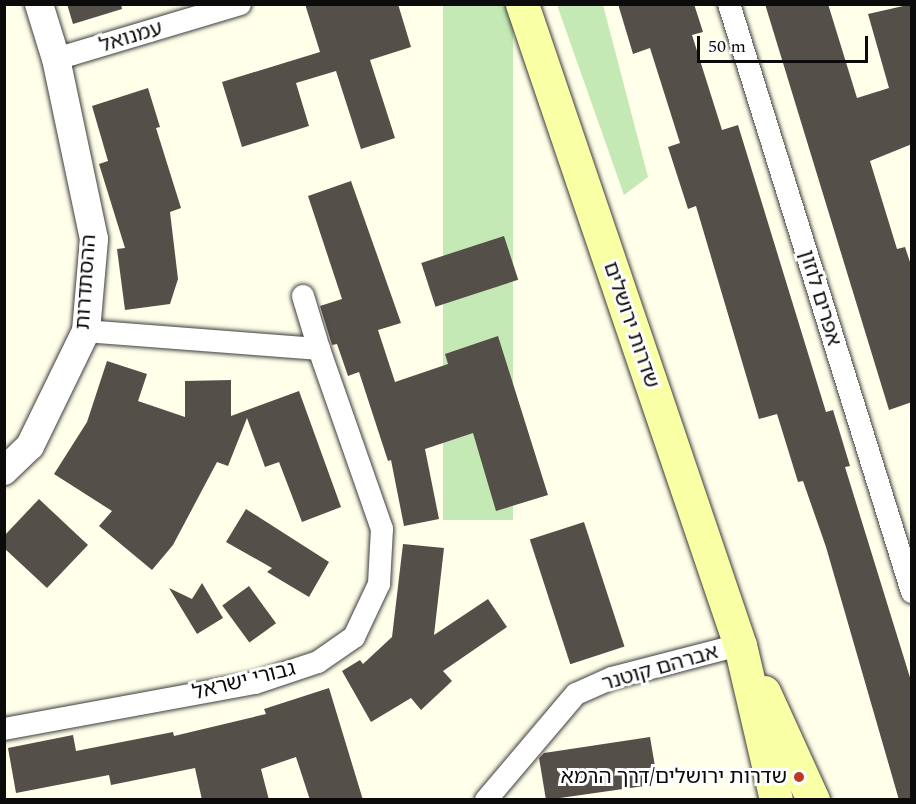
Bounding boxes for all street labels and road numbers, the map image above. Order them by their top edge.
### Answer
street label: עמנואל [96,15,166,59]
street label: ההסתדרות [70,233,102,331]
street label: אפרים לוזון [793,247,847,349]
street label: שדרות ירושלים [598,258,664,392]
street label: אברהם קוטנר [599,639,721,697]
street label: גבורי ישראל [190,656,298,706]

